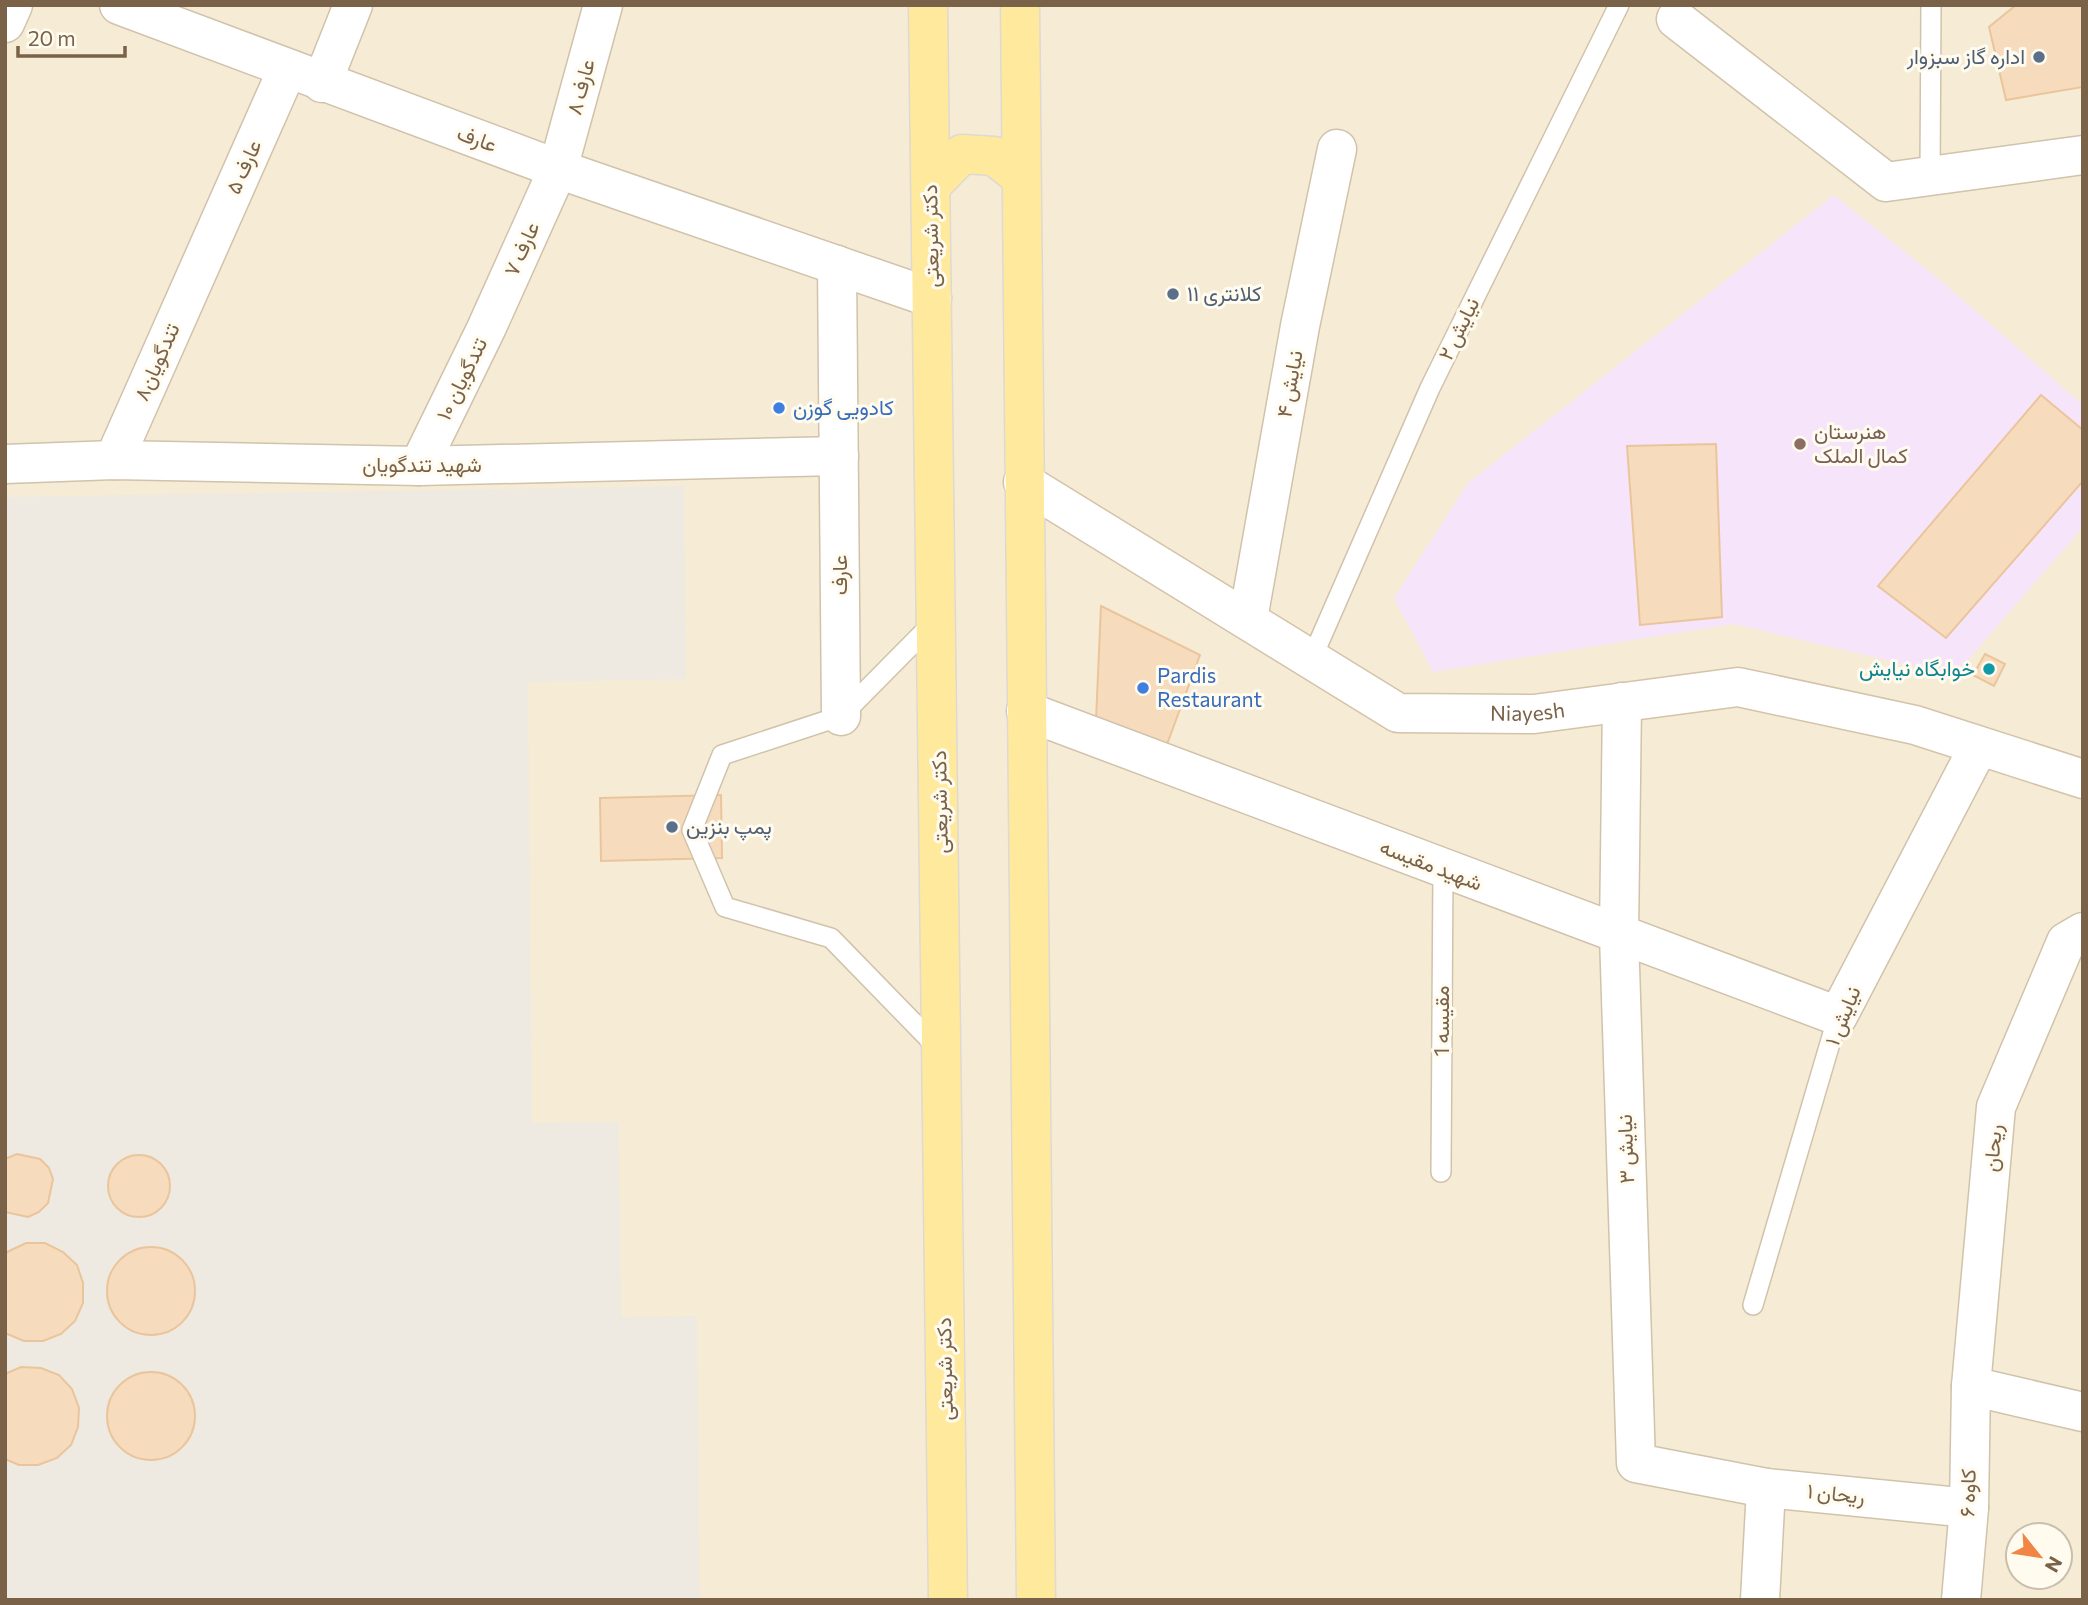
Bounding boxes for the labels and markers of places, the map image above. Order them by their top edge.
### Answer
place label: اداره گاز سبزوار [1906,43,2025,70]
marker: اداره گاز سبزوار [2031,49,2047,65]
place label: کلانتری ۱۱ [1187,280,1262,307]
marker: کلانتری ۱۱ [1165,286,1181,302]
place label: کادویی گوزن [793,394,894,421]
marker: کادویی گوزن [771,400,787,416]
place label: هنرستان کمال الملک [1814,418,1908,468]
marker: هنرستان کمال الملک [1792,436,1808,452]
place label: خوابگاه نیایش [1859,655,1975,682]
marker: خوابگاه نیایش [1981,661,1997,677]
place label: Pardis Restaurant [1157,662,1262,711]
marker: Pardis Restaurant [1135,680,1151,696]
place label: پمپ بنزین [686,813,772,841]
marker: پمپ بنزین [664,819,680,835]

